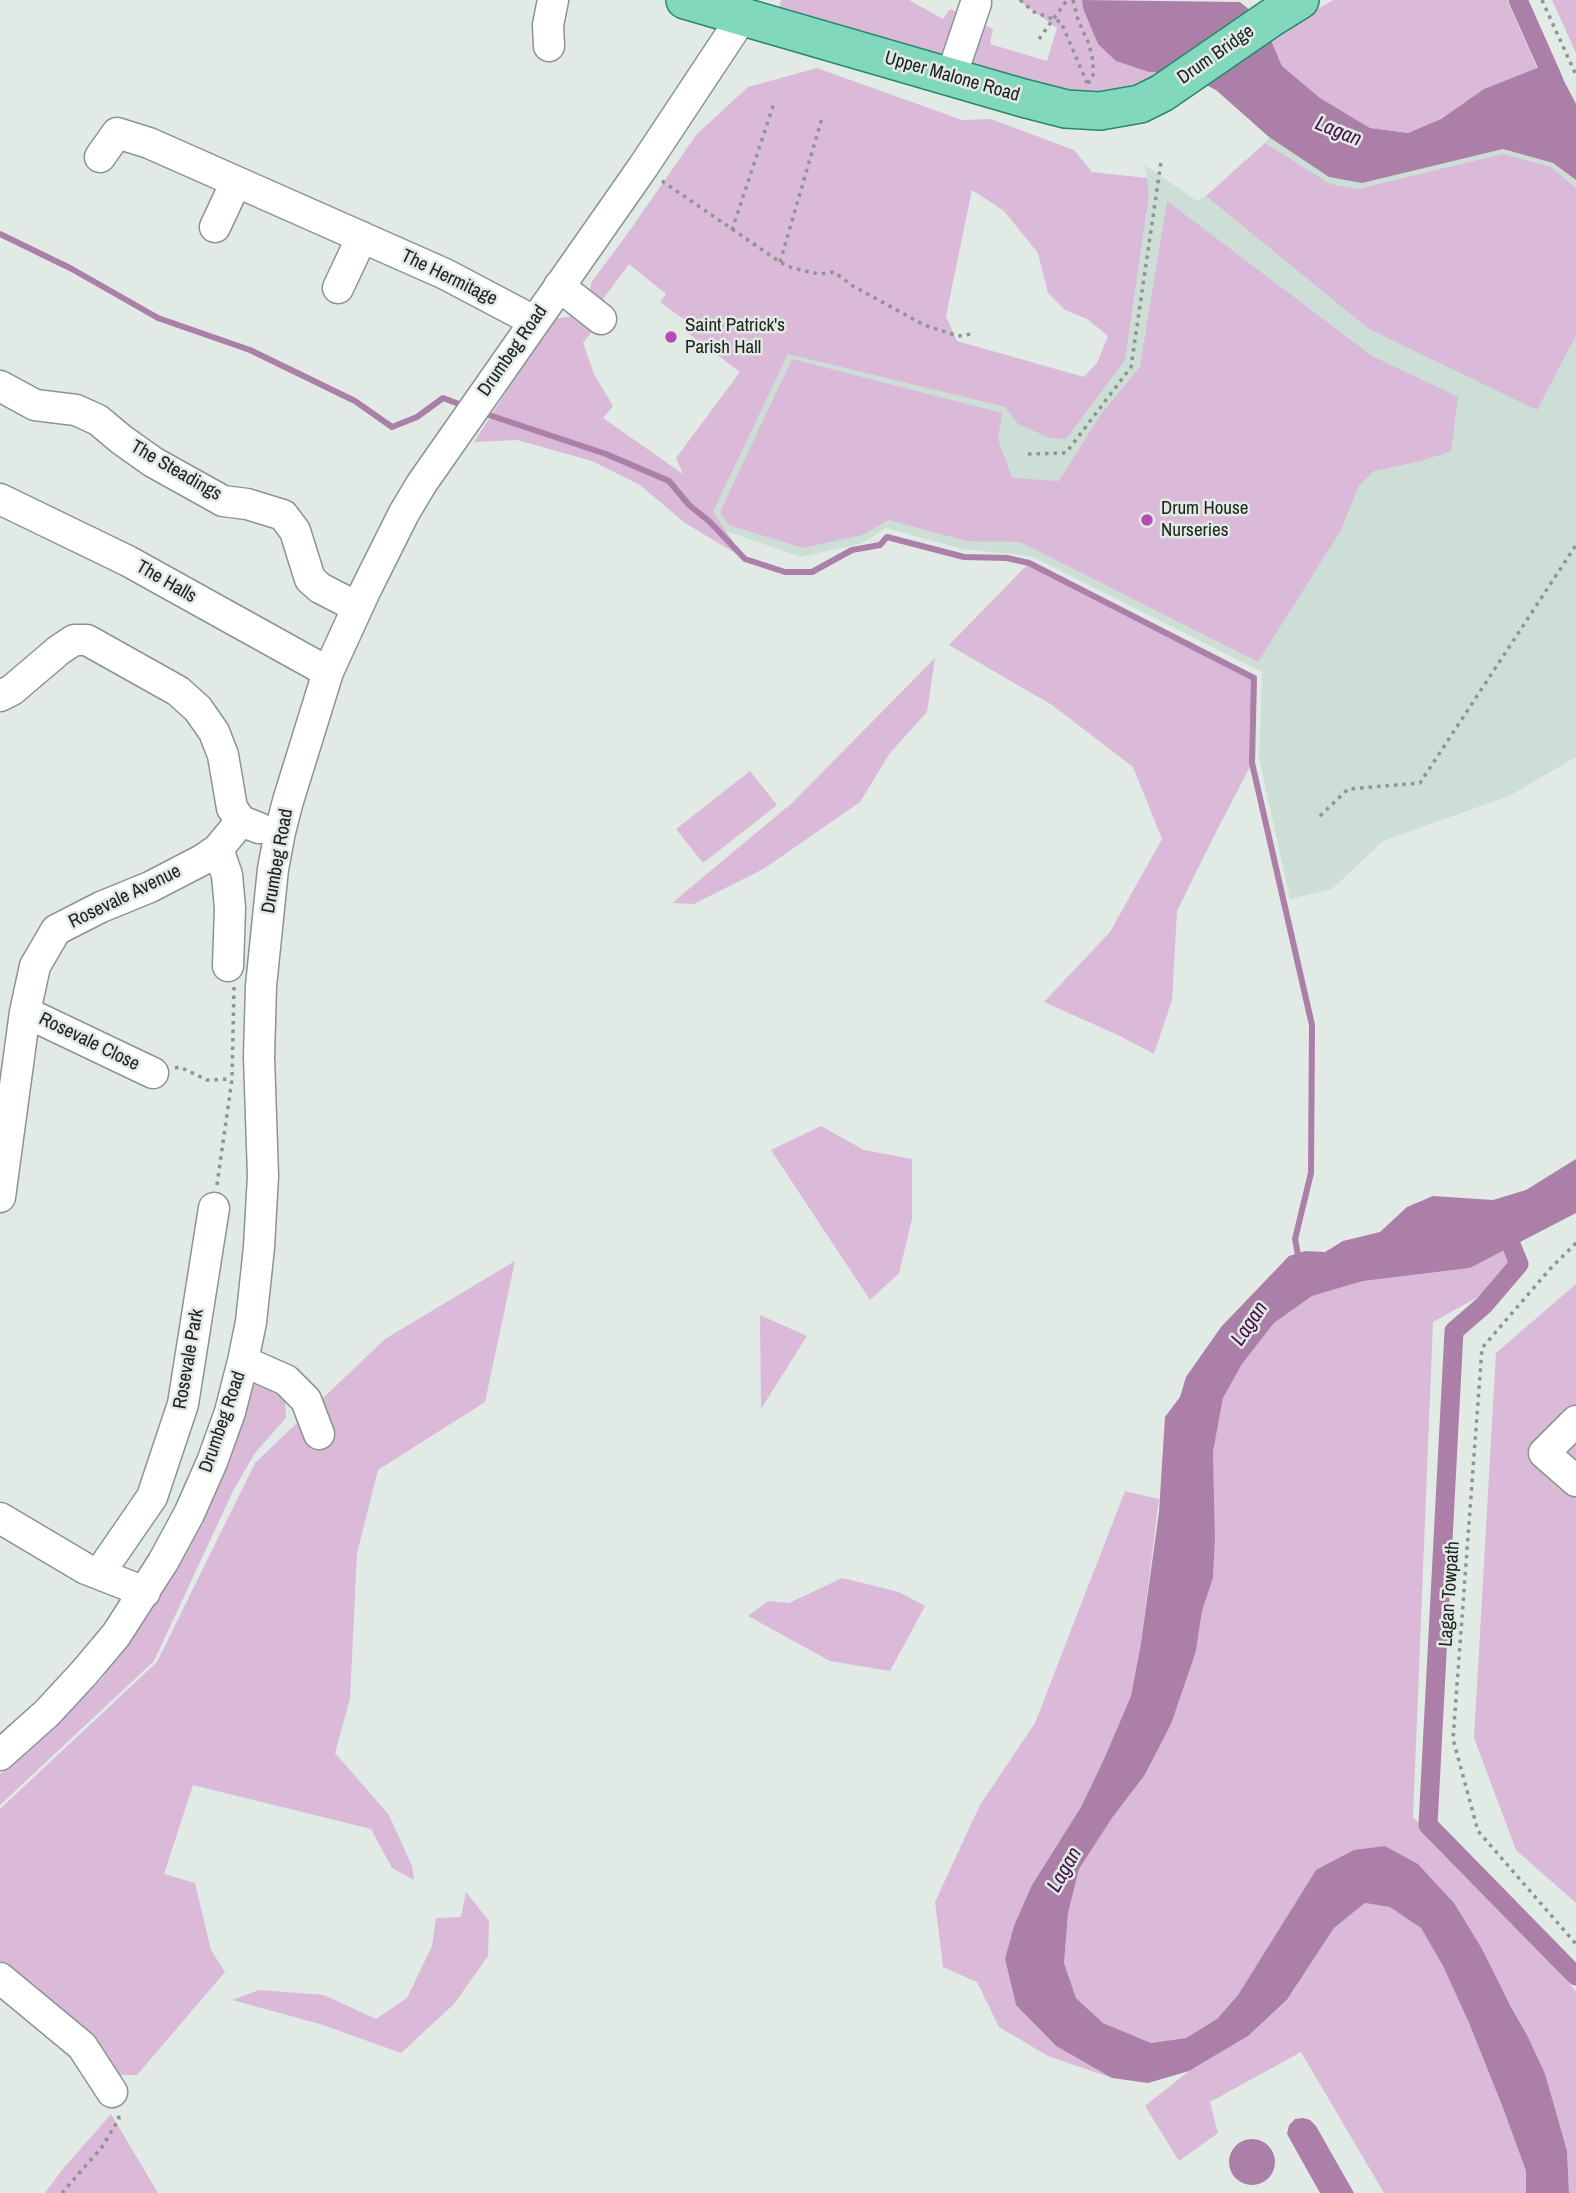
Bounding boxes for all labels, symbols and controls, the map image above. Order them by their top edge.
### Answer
street label: Drum Bridge [1173,20,1259,90]
street label: Upper Malone Road [882,47,1022,107]
water label: Lagan [1311,111,1365,153]
street label: The Hermitage [397,245,501,311]
street label: Drumbeg Road [473,301,553,401]
place label: Saint Patrick's Parish Hall [685,315,785,359]
marker: Saint Patrick's Parish Hall [663,329,679,345]
street label: The Steadings [126,436,226,506]
place label: Drum House Nurseries [1161,498,1248,542]
marker: Drum House Nurseries [1139,512,1155,528]
street label: The Halls [132,556,200,608]
street label: Drumbeg Road [258,807,298,915]
street label: Rosevale Avenue [65,860,185,934]
street label: Rosevale Close [35,1008,143,1076]
water label: Lagan [1226,1297,1274,1351]
street label: Rosevale Park [169,1307,209,1411]
street label: Drumbeg Road [195,1368,251,1476]
street label: Lagan Towpath [1435,1540,1465,1648]
water label: Lagan [1042,1843,1088,1897]

